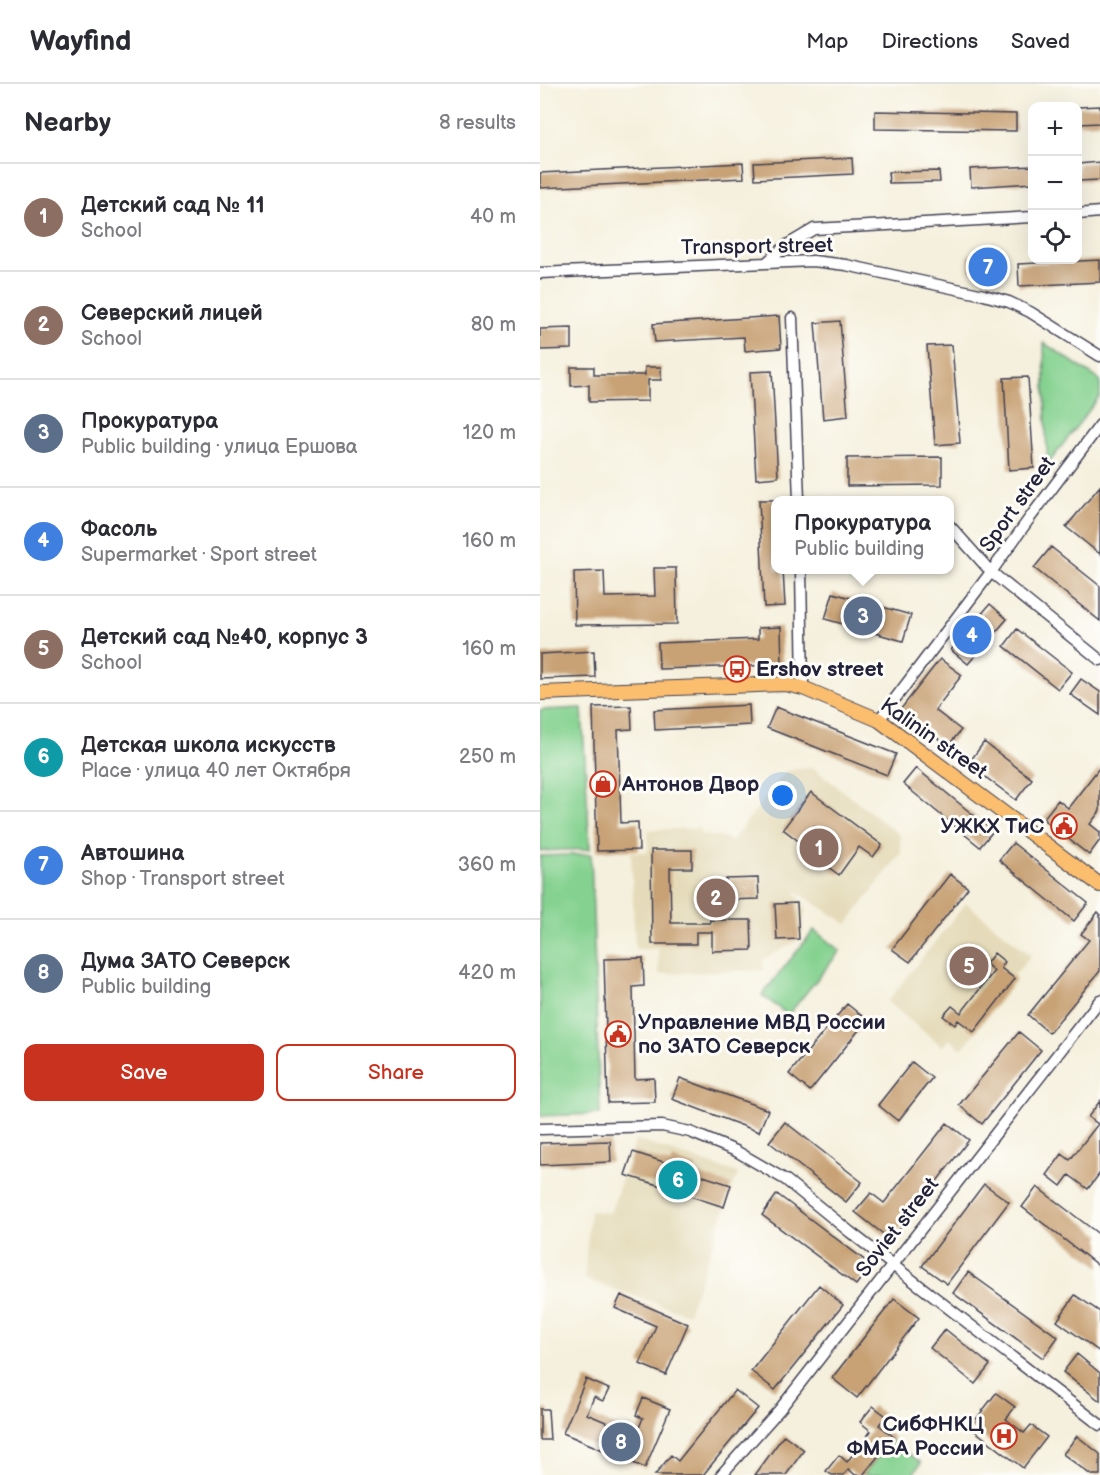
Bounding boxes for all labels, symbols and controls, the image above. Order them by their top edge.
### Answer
text: Wayfind [30,25,131,58]
text: Map [806,29,849,54]
text: Directions [882,29,978,54]
text: Saved [1011,29,1070,54]
map controls [1028,102,1082,264]
button: + [1028,102,1082,156]
text: Nearby [24,108,111,139]
text: 8 results [439,111,516,135]
button: − [1028,156,1082,210]
text: Детский сад № 11 [81,192,265,219]
text: 1 [39,205,48,229]
text: 40 m [470,205,516,229]
button: locate [1028,210,1082,264]
text: School [81,219,142,243]
street label: Transport street [681,233,834,260]
pin: 7 [968,244,1008,290]
text: Северский лицей [81,300,263,327]
text: 2 [38,313,49,337]
text: 80 m [471,313,516,337]
text: School [81,327,142,351]
text: Прокуратура [81,408,218,435]
text: 3 [38,421,49,445]
text: 120 m [463,421,516,445]
text: Public building · улица Ершова [81,435,358,459]
street label: Sport street [974,451,1061,557]
popup [771,496,954,574]
text: Прокуратура [794,510,931,537]
text: Фасоль [81,516,157,543]
text: 4 [38,529,49,553]
text: 160 m [462,529,516,553]
text: Public building [794,537,924,561]
text: Supermarket · Sport street [81,543,317,567]
pin: 3 [844,594,882,638]
pin: 4 [952,612,992,658]
text: Детский сад №40, корпус 3 [81,624,368,651]
text: 5 [38,637,49,661]
text: 160 m [462,637,516,661]
text: School [81,651,142,675]
bus stop icon: Ershov street [722,654,752,684]
place label: Ershov street [756,657,884,682]
street label: Kalinin street [876,692,992,785]
text: Детская школа искусств [81,732,336,759]
text: 6 [37,745,50,769]
text: 250 m [459,745,516,769]
text: Place · улица 40 лет Октября [81,759,351,783]
shop icon: Антонов Двор [588,769,618,799]
place label: Антонов Двор [621,772,760,797]
your location [768,781,797,810]
public building icon: УЖКХ ТиС [1049,811,1079,841]
place label: УЖКХ ТиС [941,814,1044,839]
pin: 1 [800,826,838,870]
text: Автошина [81,840,184,867]
text: 7 [38,853,49,877]
text: 360 m [458,853,516,877]
text: Shop · Transport street [81,867,285,891]
pin: 2 [696,876,735,920]
pin: 5 [950,944,988,988]
text: Дума ЗАТО Северск [81,948,290,975]
text: 8 [37,961,50,985]
text: 420 m [458,961,516,985]
text: Public building [81,975,211,999]
place label: Управление МВД России по ЗАТО Северск [638,1010,886,1059]
public building icon: Управление МВД России по ЗАТО Северск [603,1019,633,1049]
button: Save [24,1044,264,1101]
button: Share [276,1044,516,1101]
pin: 6 [658,1158,698,1202]
street label: Soviet street [851,1172,944,1282]
place label: СибФНКЦ ФМБА России [847,1412,985,1461]
pin: 8 [602,1420,640,1464]
hospital icon: СибФНКЦ ФМБА России [989,1421,1019,1451]

